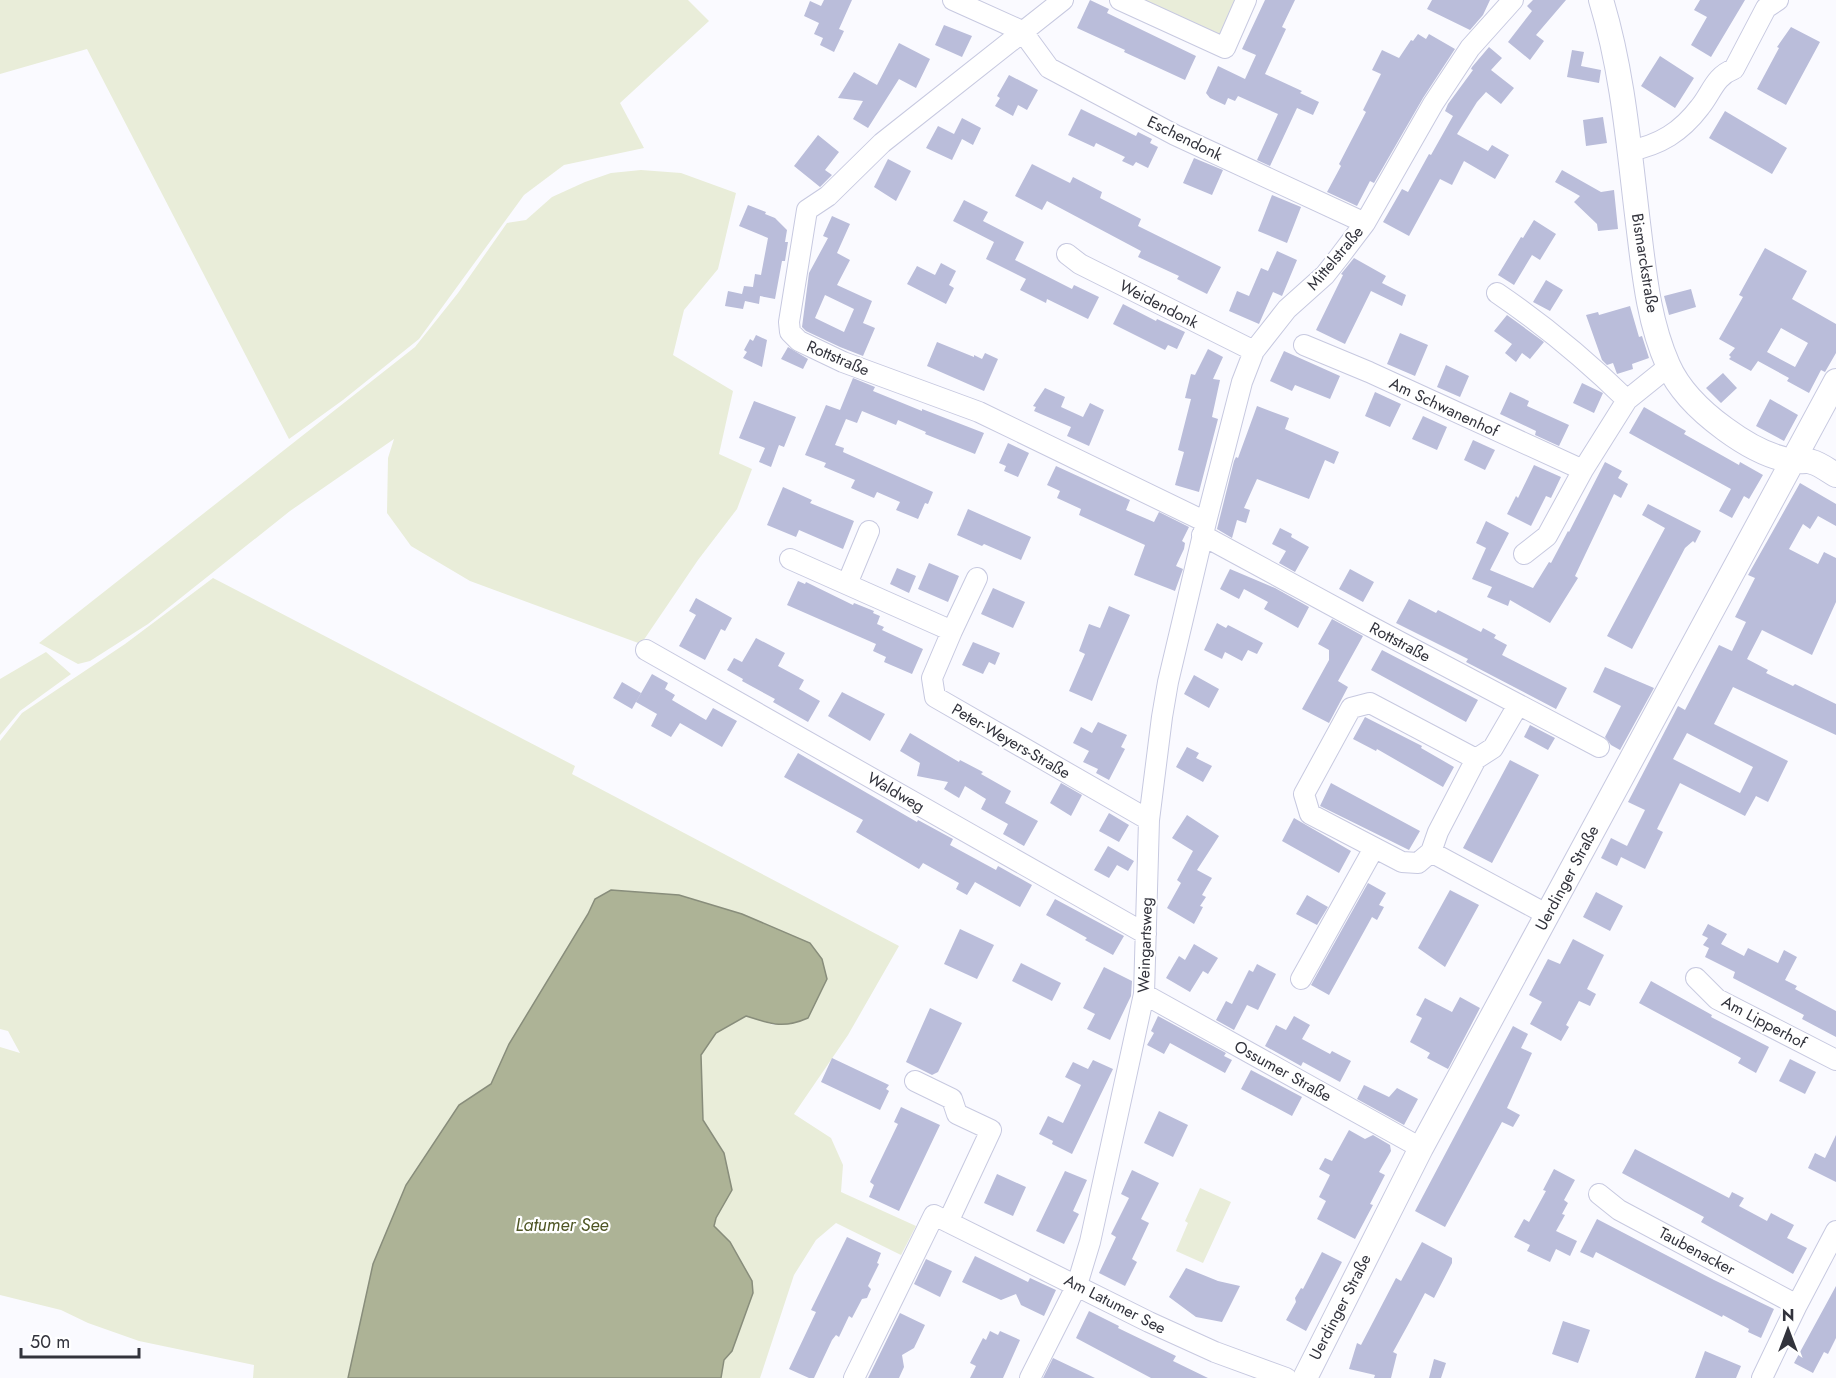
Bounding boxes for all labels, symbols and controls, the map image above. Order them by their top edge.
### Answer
street label: Eschendonk [1143,110,1227,167]
street label: Bismarckstraße [1626,212,1664,314]
street label: Mittelstraße [1301,221,1369,295]
street label: Weidendonk [1115,274,1203,334]
street label: Rottstraße [803,334,873,382]
street label: Am Schwanenhof [1386,372,1503,443]
street label: Rottstraße [1365,616,1435,668]
street label: Peter-Weyers-Straße [947,698,1075,784]
street label: Waldweg [863,766,929,818]
street label: Uerdinger Straße [1530,821,1604,935]
street label: Weingartsweg [1132,897,1158,993]
street label: Am Lipperhof [1718,990,1811,1054]
street label: Ossumer Straße [1230,1035,1336,1107]
water label: Latumer See [516,1212,608,1238]
street label: Taubenacker [1655,1221,1740,1281]
street label: Uerdinger Straße [1303,1250,1377,1364]
street label: Am Latumer See [1060,1269,1170,1339]
north arrow [1758,1300,1818,1360]
text: N [1782,1304,1794,1327]
scale bar [21,1321,140,1359]
text: 50 m [30,1329,70,1355]

